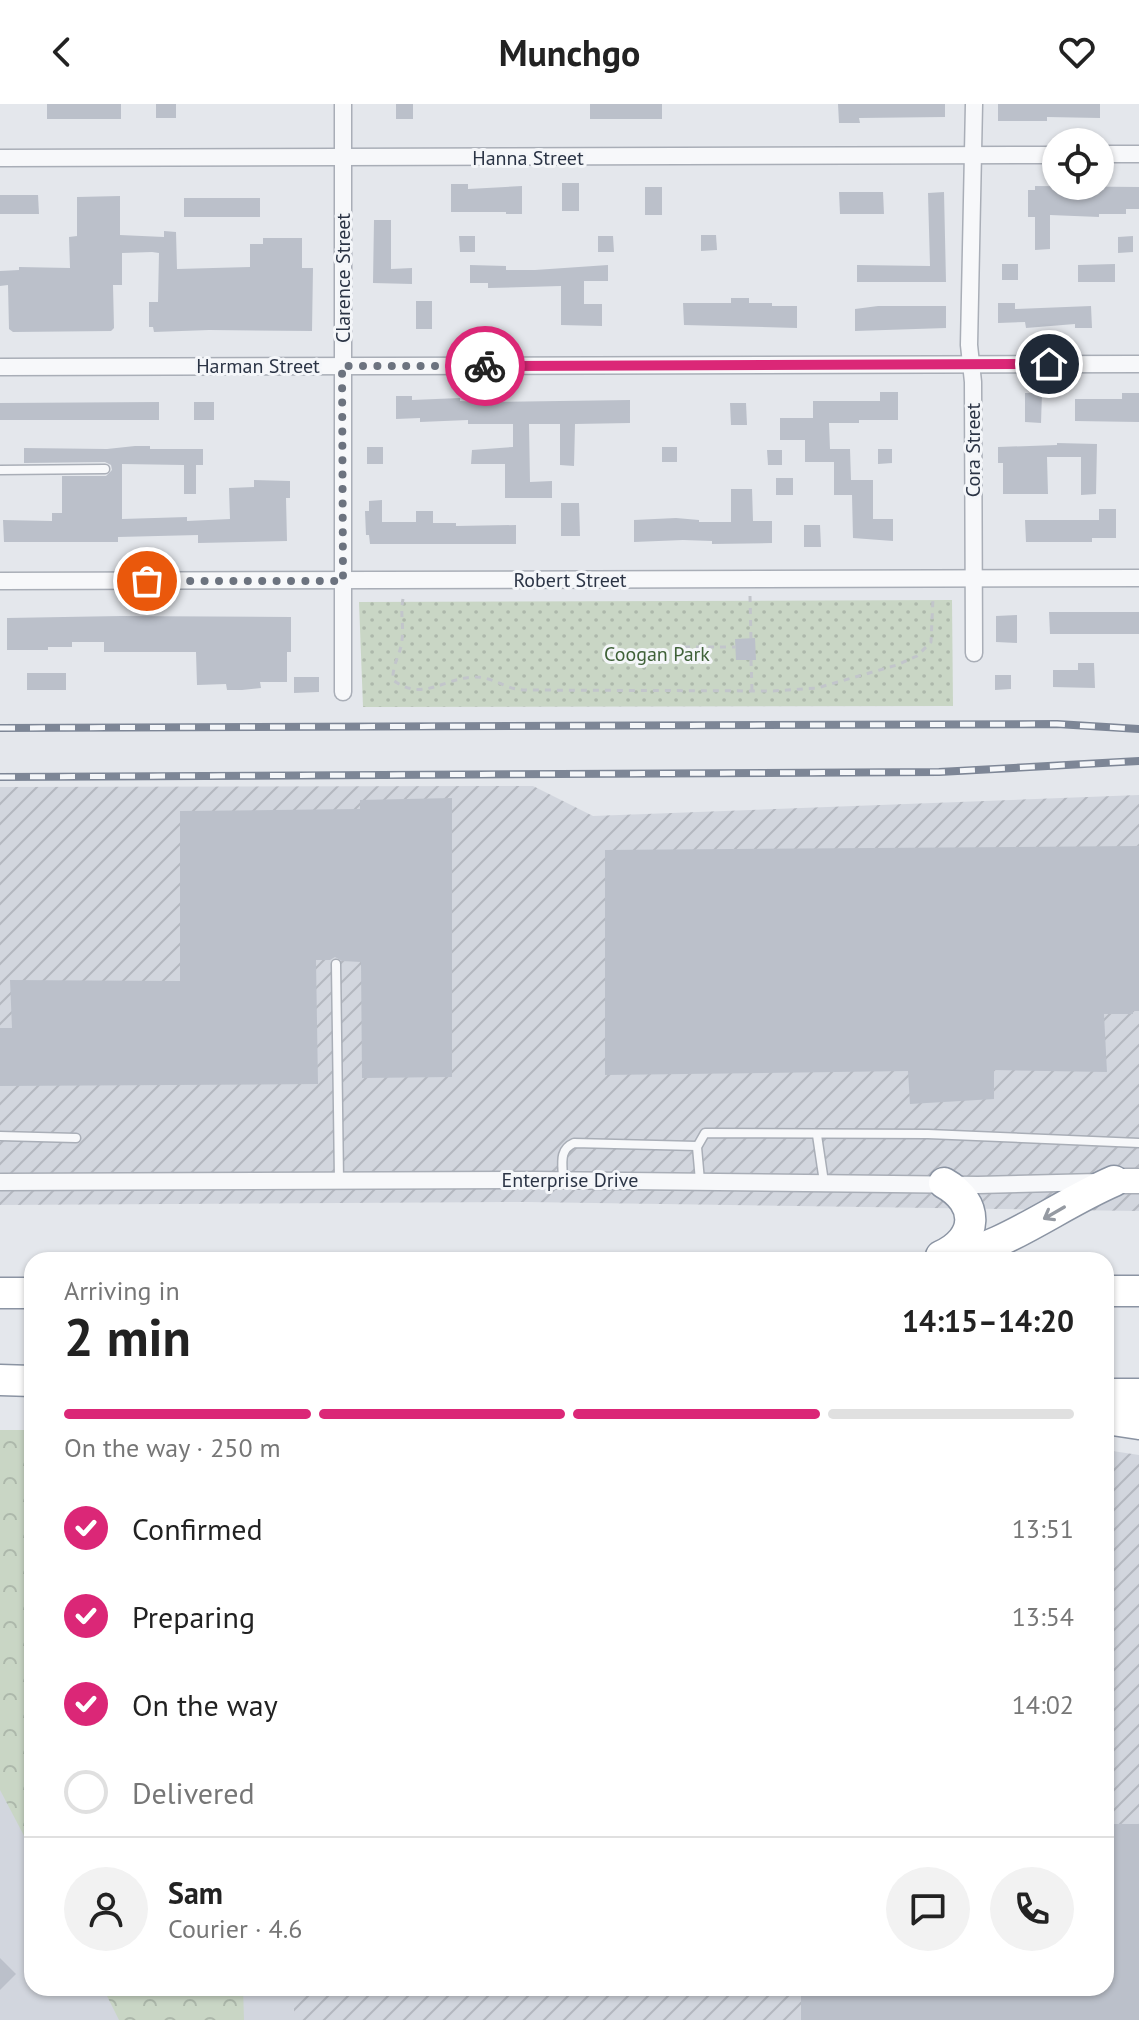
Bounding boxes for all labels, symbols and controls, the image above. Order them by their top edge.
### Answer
text: Munchgo [499,29,640,76]
icon: back [40,30,84,74]
icon: heart [1055,30,1099,74]
map controls [1042,128,1114,200]
button: locate [1042,128,1114,200]
street label: Hanna Street [472,145,584,171]
street label: Clarence Street [330,213,356,343]
courier [445,326,525,406]
pin [1015,330,1083,398]
icon: home [1027,342,1071,386]
icon: bike [463,344,507,388]
street label: Harman Street [196,353,320,379]
street label: Cora Street [960,402,986,497]
pin [113,547,181,615]
icon: bag [125,559,169,603]
street label: Robert Street [513,567,627,593]
park label: Coogan Park [604,641,710,667]
street label: Enterprise Drive [502,1167,638,1193]
one-way arrow [1043,1205,1066,1221]
text: Arriving in [64,1274,180,1307]
text: 14:15–14:20 [902,1301,1074,1340]
text: 2 min [64,1303,191,1370]
text: On the way · 250 m [64,1431,281,1464]
icon: check [64,1506,108,1550]
text: Confirmed [132,1509,263,1548]
text: 13:51 [1012,1512,1074,1545]
icon: check [64,1594,108,1638]
text: Preparing [132,1597,255,1636]
text: 13:54 [1012,1600,1074,1633]
icon: check [64,1682,108,1726]
text: On the way [132,1685,278,1724]
text: 14:02 [1012,1688,1074,1721]
text: Delivered [132,1773,255,1812]
button: person [64,1867,148,1951]
button: chat [886,1867,970,1951]
button: phone [990,1867,1074,1951]
text: Sam [168,1873,223,1912]
text: Courier · 4.6 [168,1912,302,1945]

